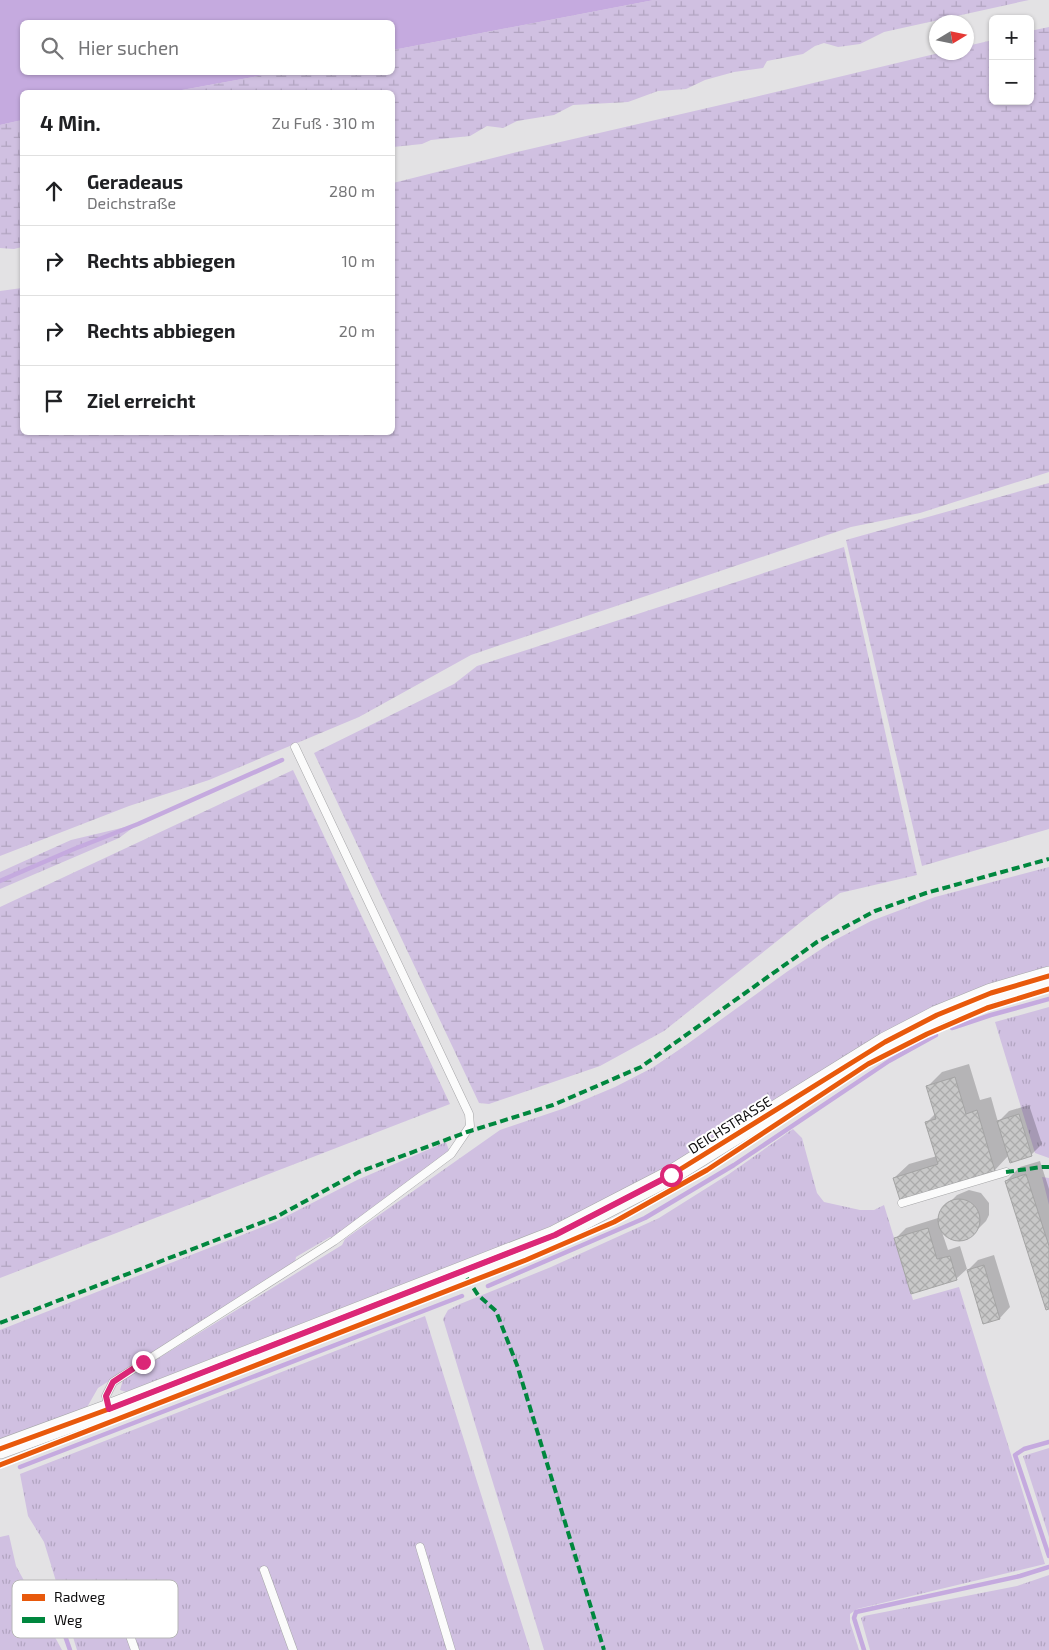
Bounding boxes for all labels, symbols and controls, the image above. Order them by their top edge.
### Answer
north arrow [929,15,974,60]
map controls [989,15,1034,105]
button: + [989,15,1034,60]
search box [20,20,395,75]
icon: search [38,34,66,62]
text: Hier suchen [78,36,179,59]
button: − [989,60,1034,105]
text: 4 Min. [40,110,101,135]
text: Zu Fuß · 310 m [272,113,375,132]
text: Geradeaus [87,170,183,193]
icon: ahead [40,177,68,205]
text: 280 m [329,181,375,200]
text: Deichstraße [87,193,176,212]
icon: right [40,247,68,275]
text: Rechts abbiegen [87,249,235,272]
text: 10 m [341,251,375,270]
icon: right [40,317,68,345]
text: Rechts abbiegen [87,319,235,342]
text: 20 m [339,321,375,340]
icon: arrive [40,387,68,415]
text: Ziel erreicht [87,389,196,412]
street label: DEICHSTRASSE [685,1092,775,1157]
route start [660,1164,683,1187]
route end [132,1351,155,1374]
legend [12,1580,178,1638]
text: Radweg [54,1588,105,1605]
text: Weg [54,1611,83,1628]

